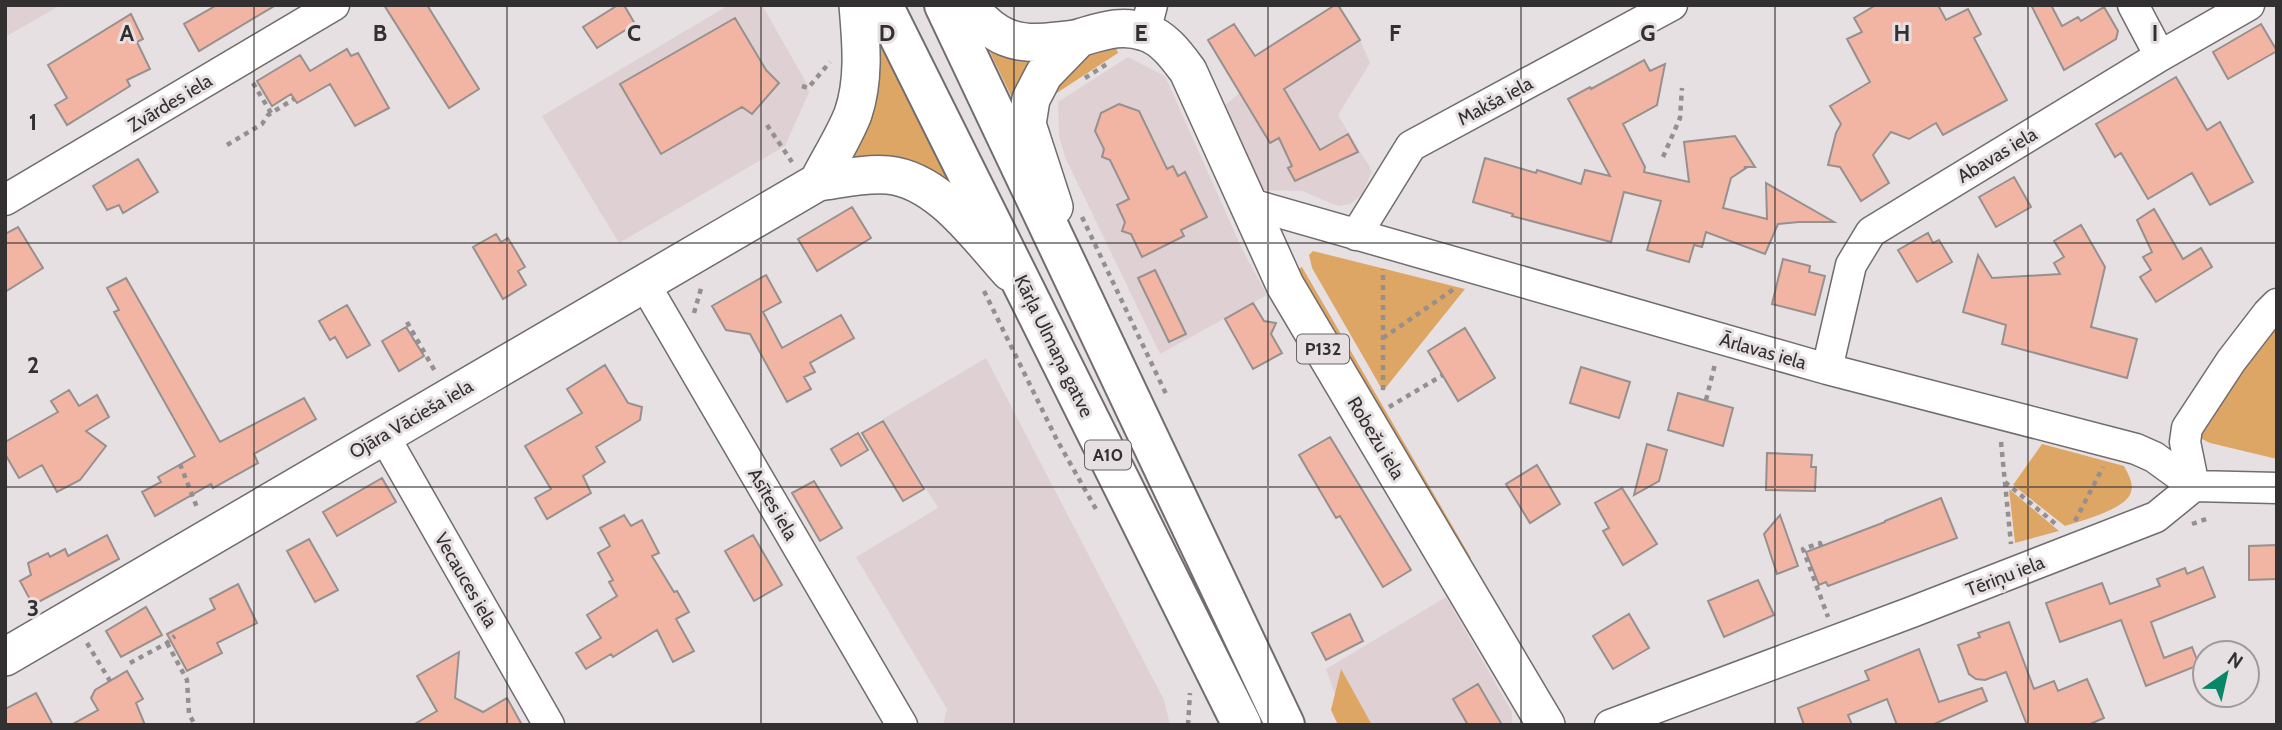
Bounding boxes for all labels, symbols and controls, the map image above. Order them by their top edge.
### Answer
text: A [120,19,135,47]
text: B [373,19,387,47]
text: C [627,19,641,47]
text: D [879,19,895,47]
text: E [1134,19,1148,47]
text: F [1389,19,1401,47]
text: G [1640,19,1656,47]
text: H [1894,19,1910,47]
text: I [2152,19,2158,47]
street label: Zvārdes iela [124,69,216,137]
street label: Makša iela [1454,72,1536,130]
text: 1 [29,108,37,136]
street label: Abavas iela [1953,122,2041,188]
street label: Kārļa Ulmaņa gatve [1009,271,1098,421]
street label: Ārlavas iela [1717,328,1809,374]
road number: P132 [1297,334,1349,363]
text: 2 [27,351,39,379]
street label: Ojāra Vācieša iela [345,374,477,464]
street label: Robežu iela [1342,392,1410,484]
road number: A10 [1085,440,1131,470]
street label: Asītes iela [743,464,803,544]
street label: Vecauces iela [430,529,502,631]
street label: Tēriņu iela [1963,551,2048,602]
text: 3 [27,594,39,622]
north arrow [2191,639,2261,709]
text: N [2223,647,2247,674]

